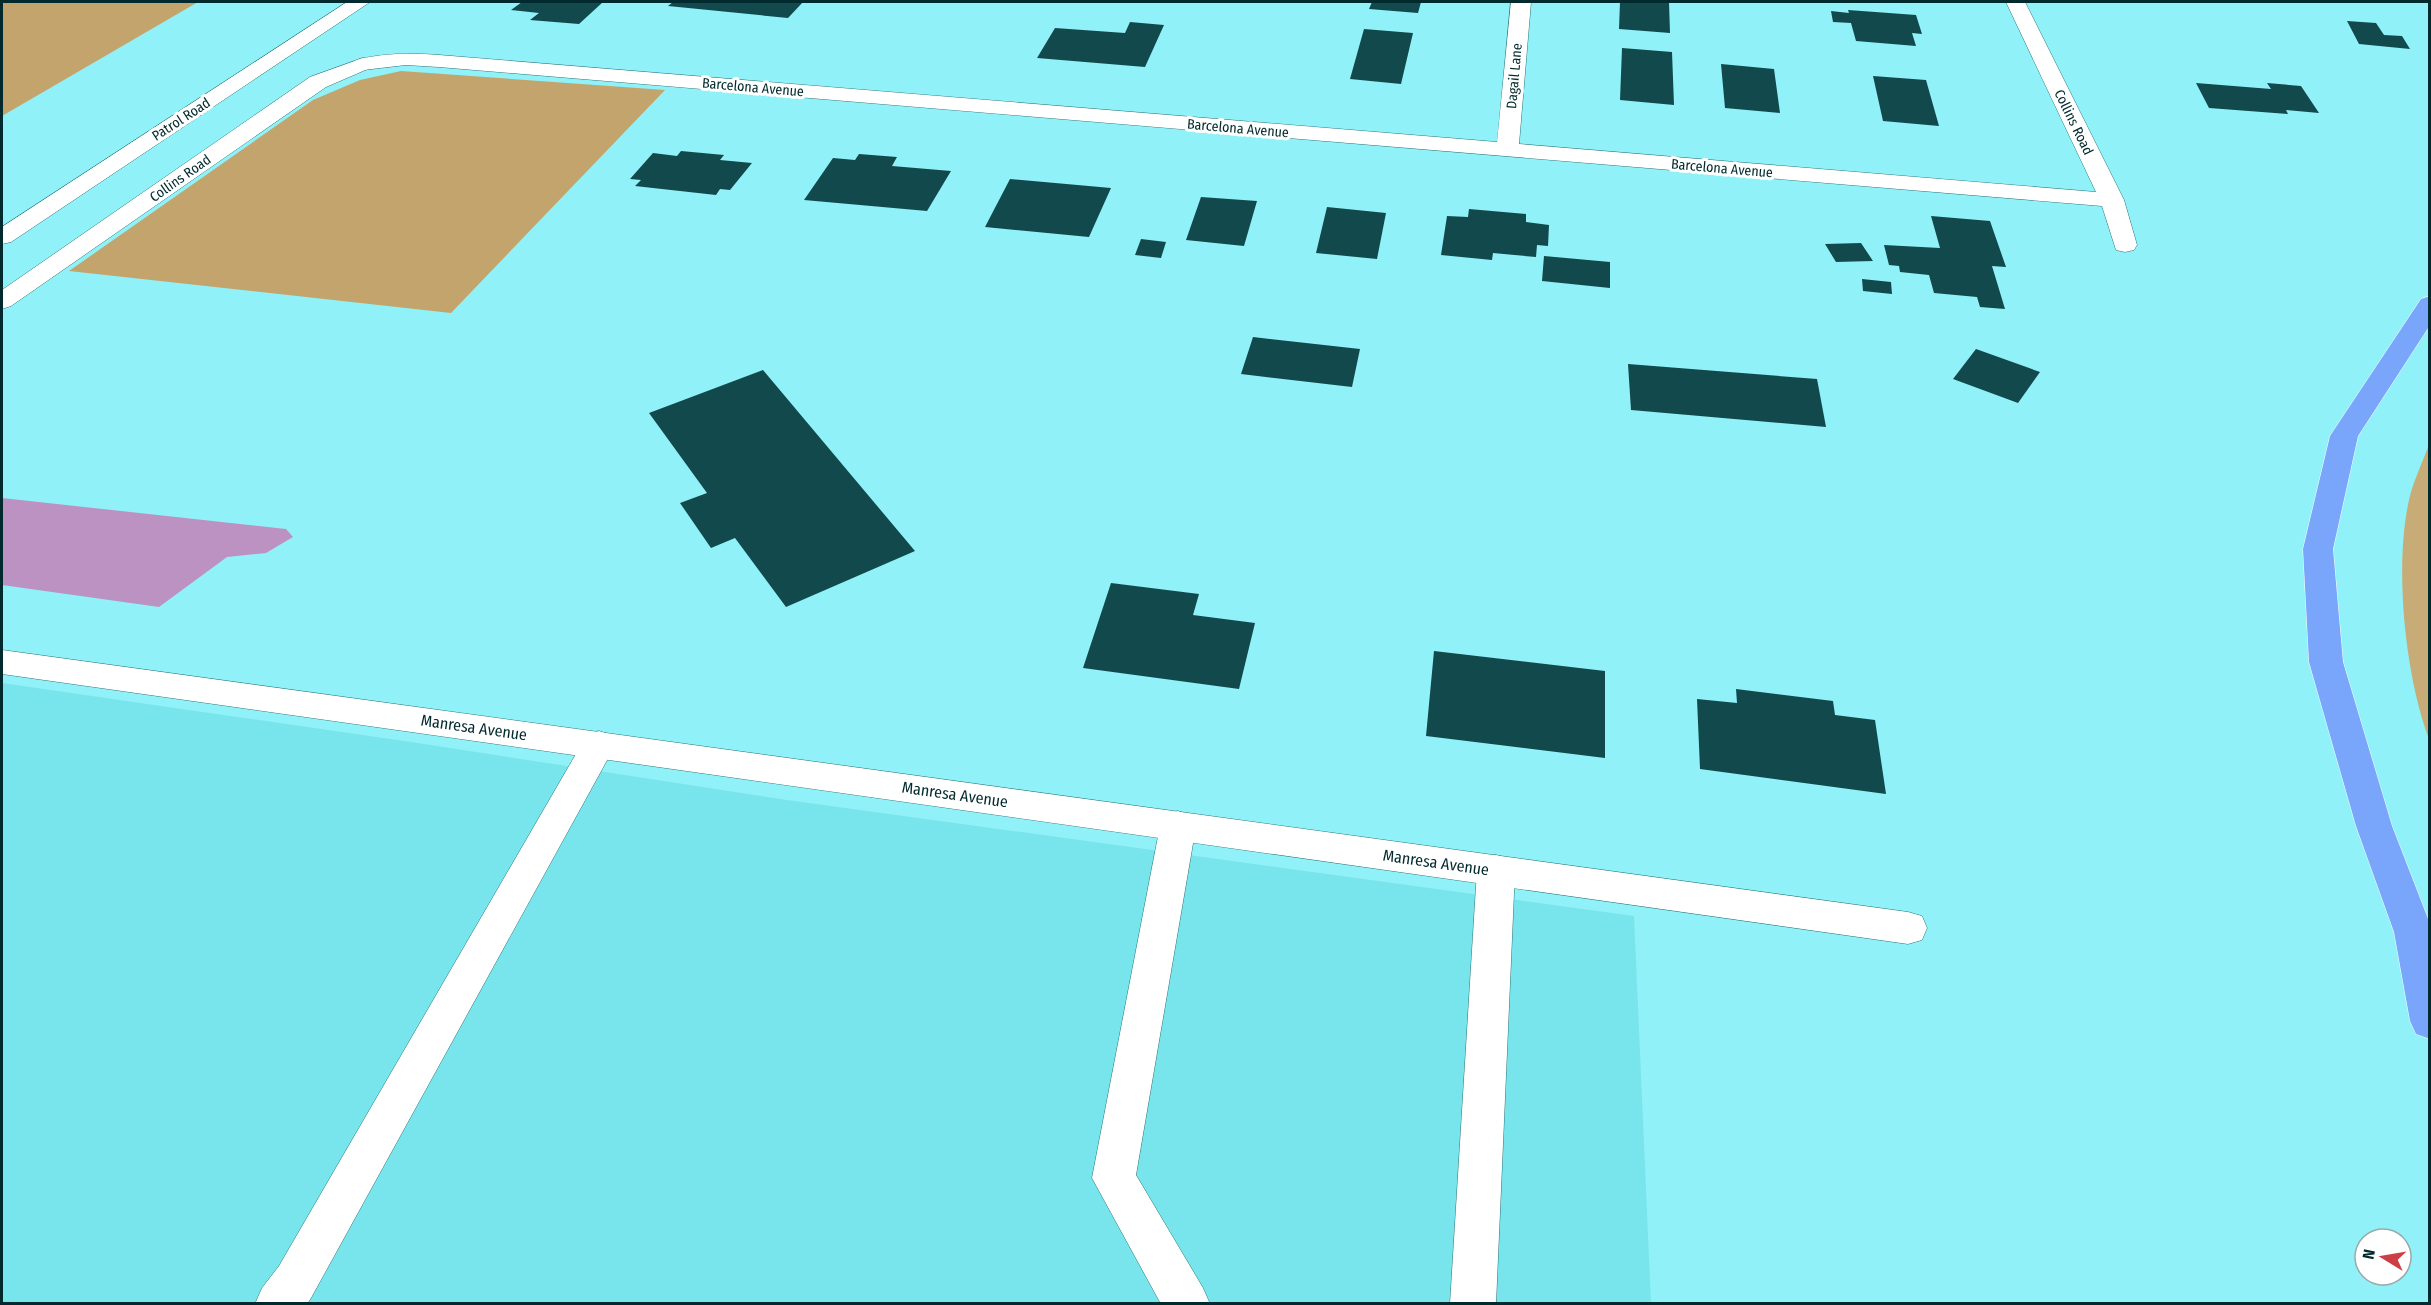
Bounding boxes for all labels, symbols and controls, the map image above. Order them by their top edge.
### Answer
street label: Dagail Lane [1503,43,1526,109]
street label: Barcelona Avenue [701,75,805,100]
street label: Collins Road [2050,87,2097,158]
street label: Patrol Road [149,94,214,144]
street label: Barcelona Avenue [1186,116,1290,141]
street label: Collins Road [146,151,214,206]
street label: Barcelona Avenue [1670,156,1774,181]
street label: Manresa Avenue [420,711,528,744]
street label: Manresa Avenue [901,778,1009,811]
street label: Manresa Avenue [1382,846,1490,879]
north arrow [2353,1227,2413,1287]
text: N [2359,1248,2379,1261]

